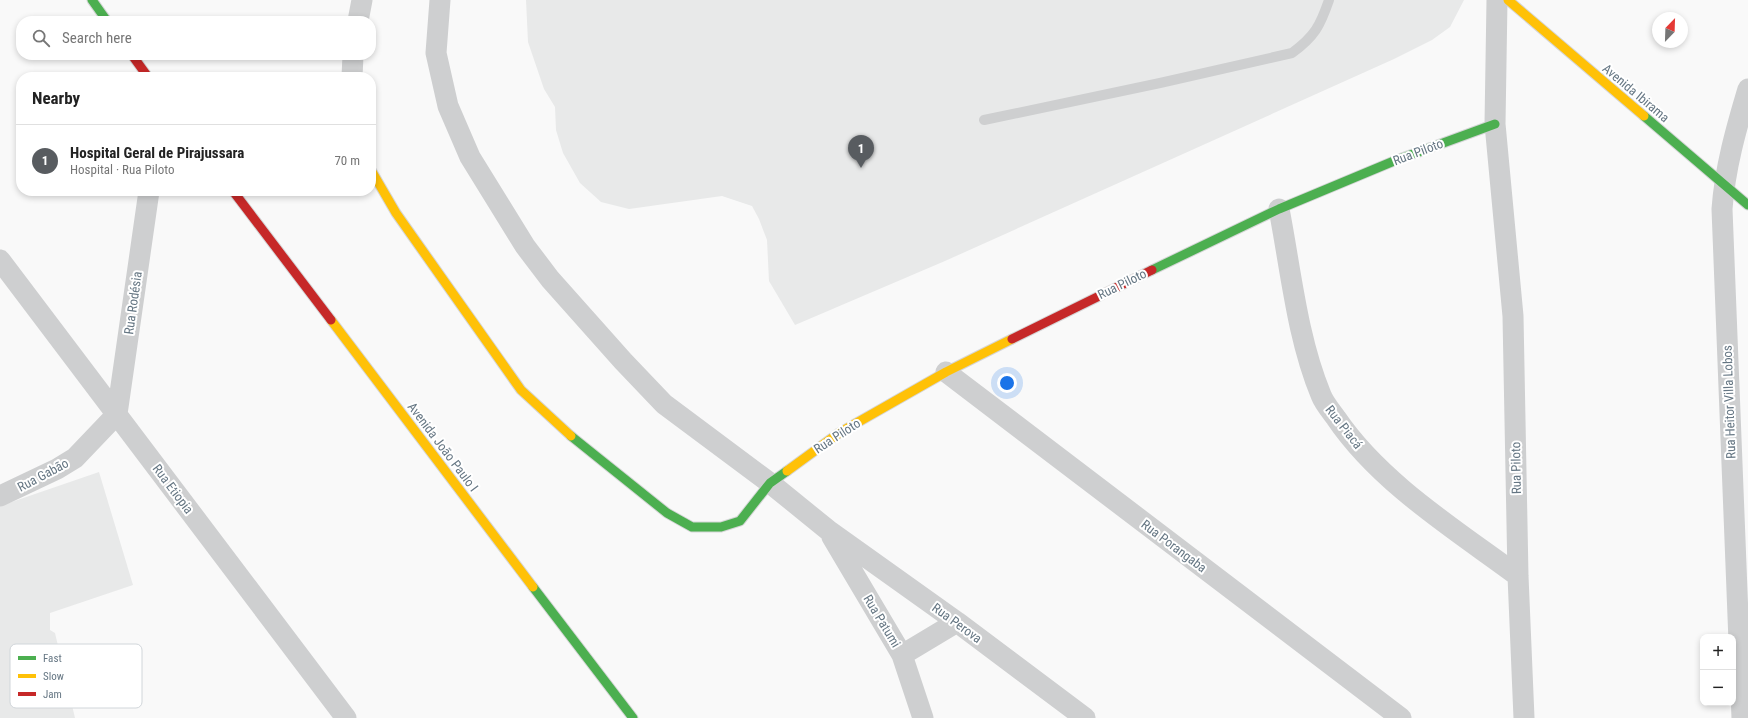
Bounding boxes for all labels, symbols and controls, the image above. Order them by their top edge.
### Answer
north arrow [1652,12,1688,48]
search box [16,16,376,60]
icon: search [30,27,52,49]
text: Search here [62,29,132,47]
street label: Avenida Ibirama [1600,61,1672,125]
text: Nearby [32,88,80,108]
pin: 1 [848,135,874,168]
street label: Rua Piloto [1391,136,1445,168]
text: Hospital Geral de Pirajussara [70,144,244,162]
text: 1 [42,153,48,168]
text: 70 m [334,153,360,168]
text: Hospital · Rua Piloto [70,162,174,177]
street label: Rua Piloto [1095,266,1149,302]
street label: Rua Rodésia [121,271,145,335]
street label: Rua Heitor Villa Lobos [1720,345,1738,459]
your location [997,373,1017,393]
street label: Avenida João Paulo I [405,400,481,494]
street label: Rua Piacá [1322,402,1366,452]
street label: Rua Piloto [811,415,863,457]
street label: Rua Piloto [1508,442,1524,494]
street label: Rua Gabão [15,455,71,495]
street label: Rua Etiopia [150,461,196,517]
street label: Rua Porangaba [1139,517,1209,575]
street label: Rua Patumi [860,592,904,650]
street label: Rua Perova [929,600,985,646]
map controls [1700,634,1736,706]
button: + [1700,634,1736,670]
legend [10,644,142,708]
text: Fast [43,652,62,665]
text: Slow [43,670,64,683]
button: − [1700,670,1736,706]
text: Jam [43,688,62,701]

